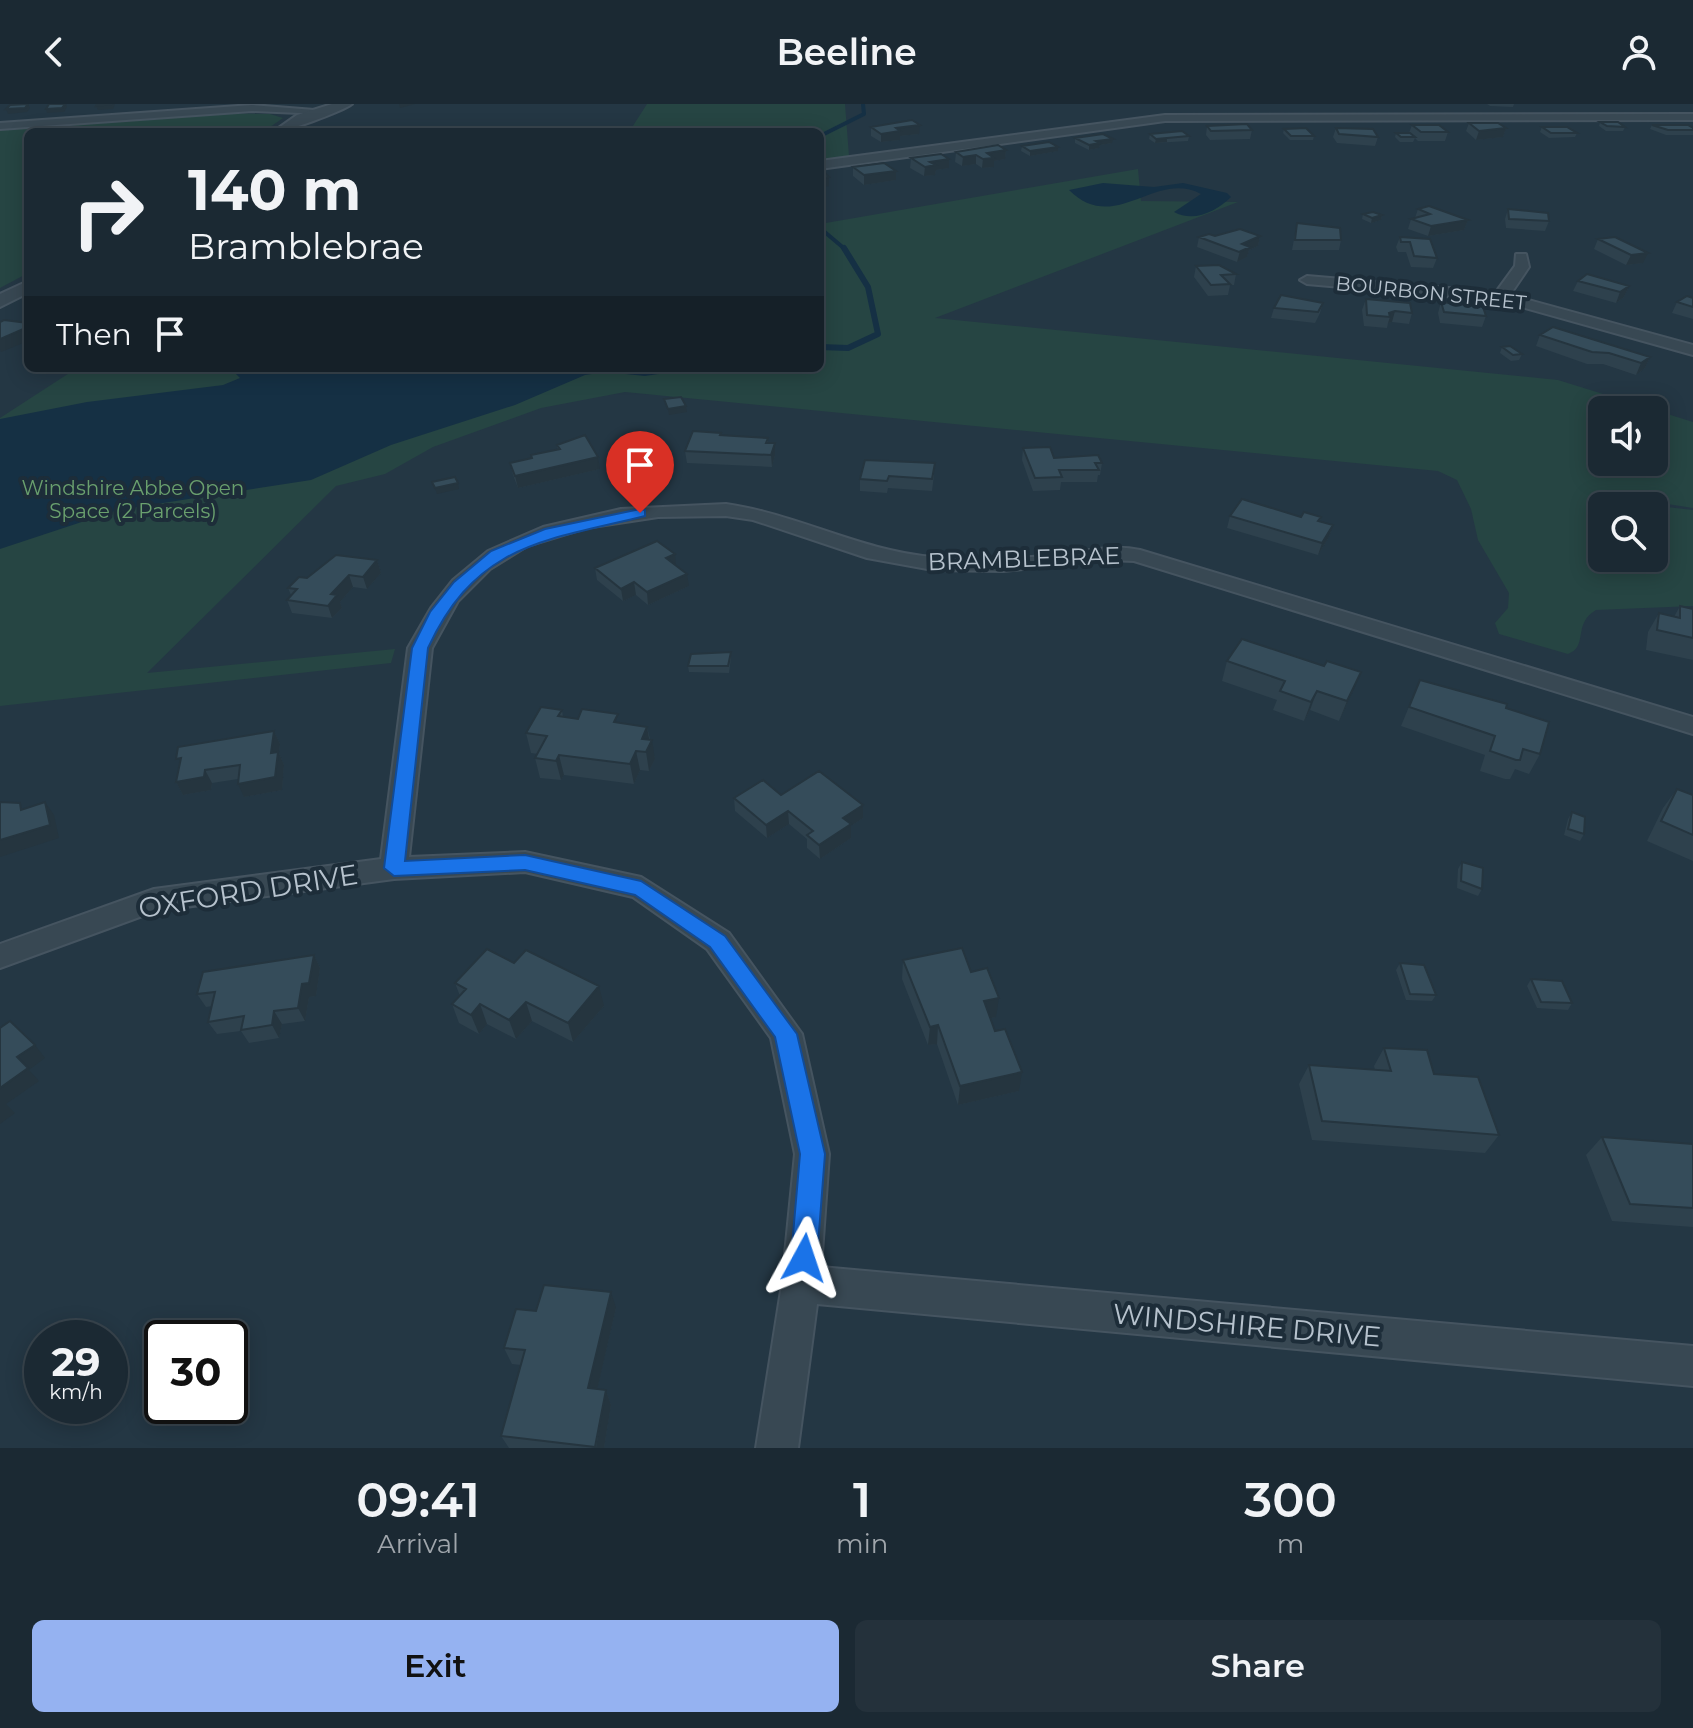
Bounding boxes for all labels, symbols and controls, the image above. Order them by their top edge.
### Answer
icon: back [32,30,76,74]
text: Beeline [776,30,917,74]
icon: person [1617,30,1661,74]
text: 140 m [188,156,361,224]
icon: right [56,160,160,264]
text: Bramblebrae [188,224,424,268]
street label: BOURBON STREET [1334,271,1528,315]
icon: arrive [148,312,192,356]
text: Then [56,316,132,353]
map controls [1588,396,1668,572]
button: sound [1588,396,1668,476]
pin [606,431,674,513]
icon: arrive [618,443,662,487]
park label: Windshire Abbe Open Space (2 Parcels) [22,476,244,523]
button: search [1588,492,1668,572]
street label: BRAMBLEBRAE [927,541,1121,576]
street label: OXFORD DRIVE [136,857,360,925]
position arrow [762,1216,846,1300]
street label: WINDSHIRE DRIVE [1111,1296,1383,1354]
speed limit sign: 30 [144,1320,248,1424]
text: 29 [51,1337,101,1386]
text: km/h [49,1380,103,1404]
text: 09:41 [356,1471,480,1529]
text: 1 [853,1471,871,1529]
text: 300 [1244,1471,1337,1529]
text: Arrival [377,1528,459,1560]
text: min [836,1528,888,1560]
text: m [1277,1528,1304,1560]
button: Exit [32,1620,839,1712]
button: Share [855,1620,1661,1712]

